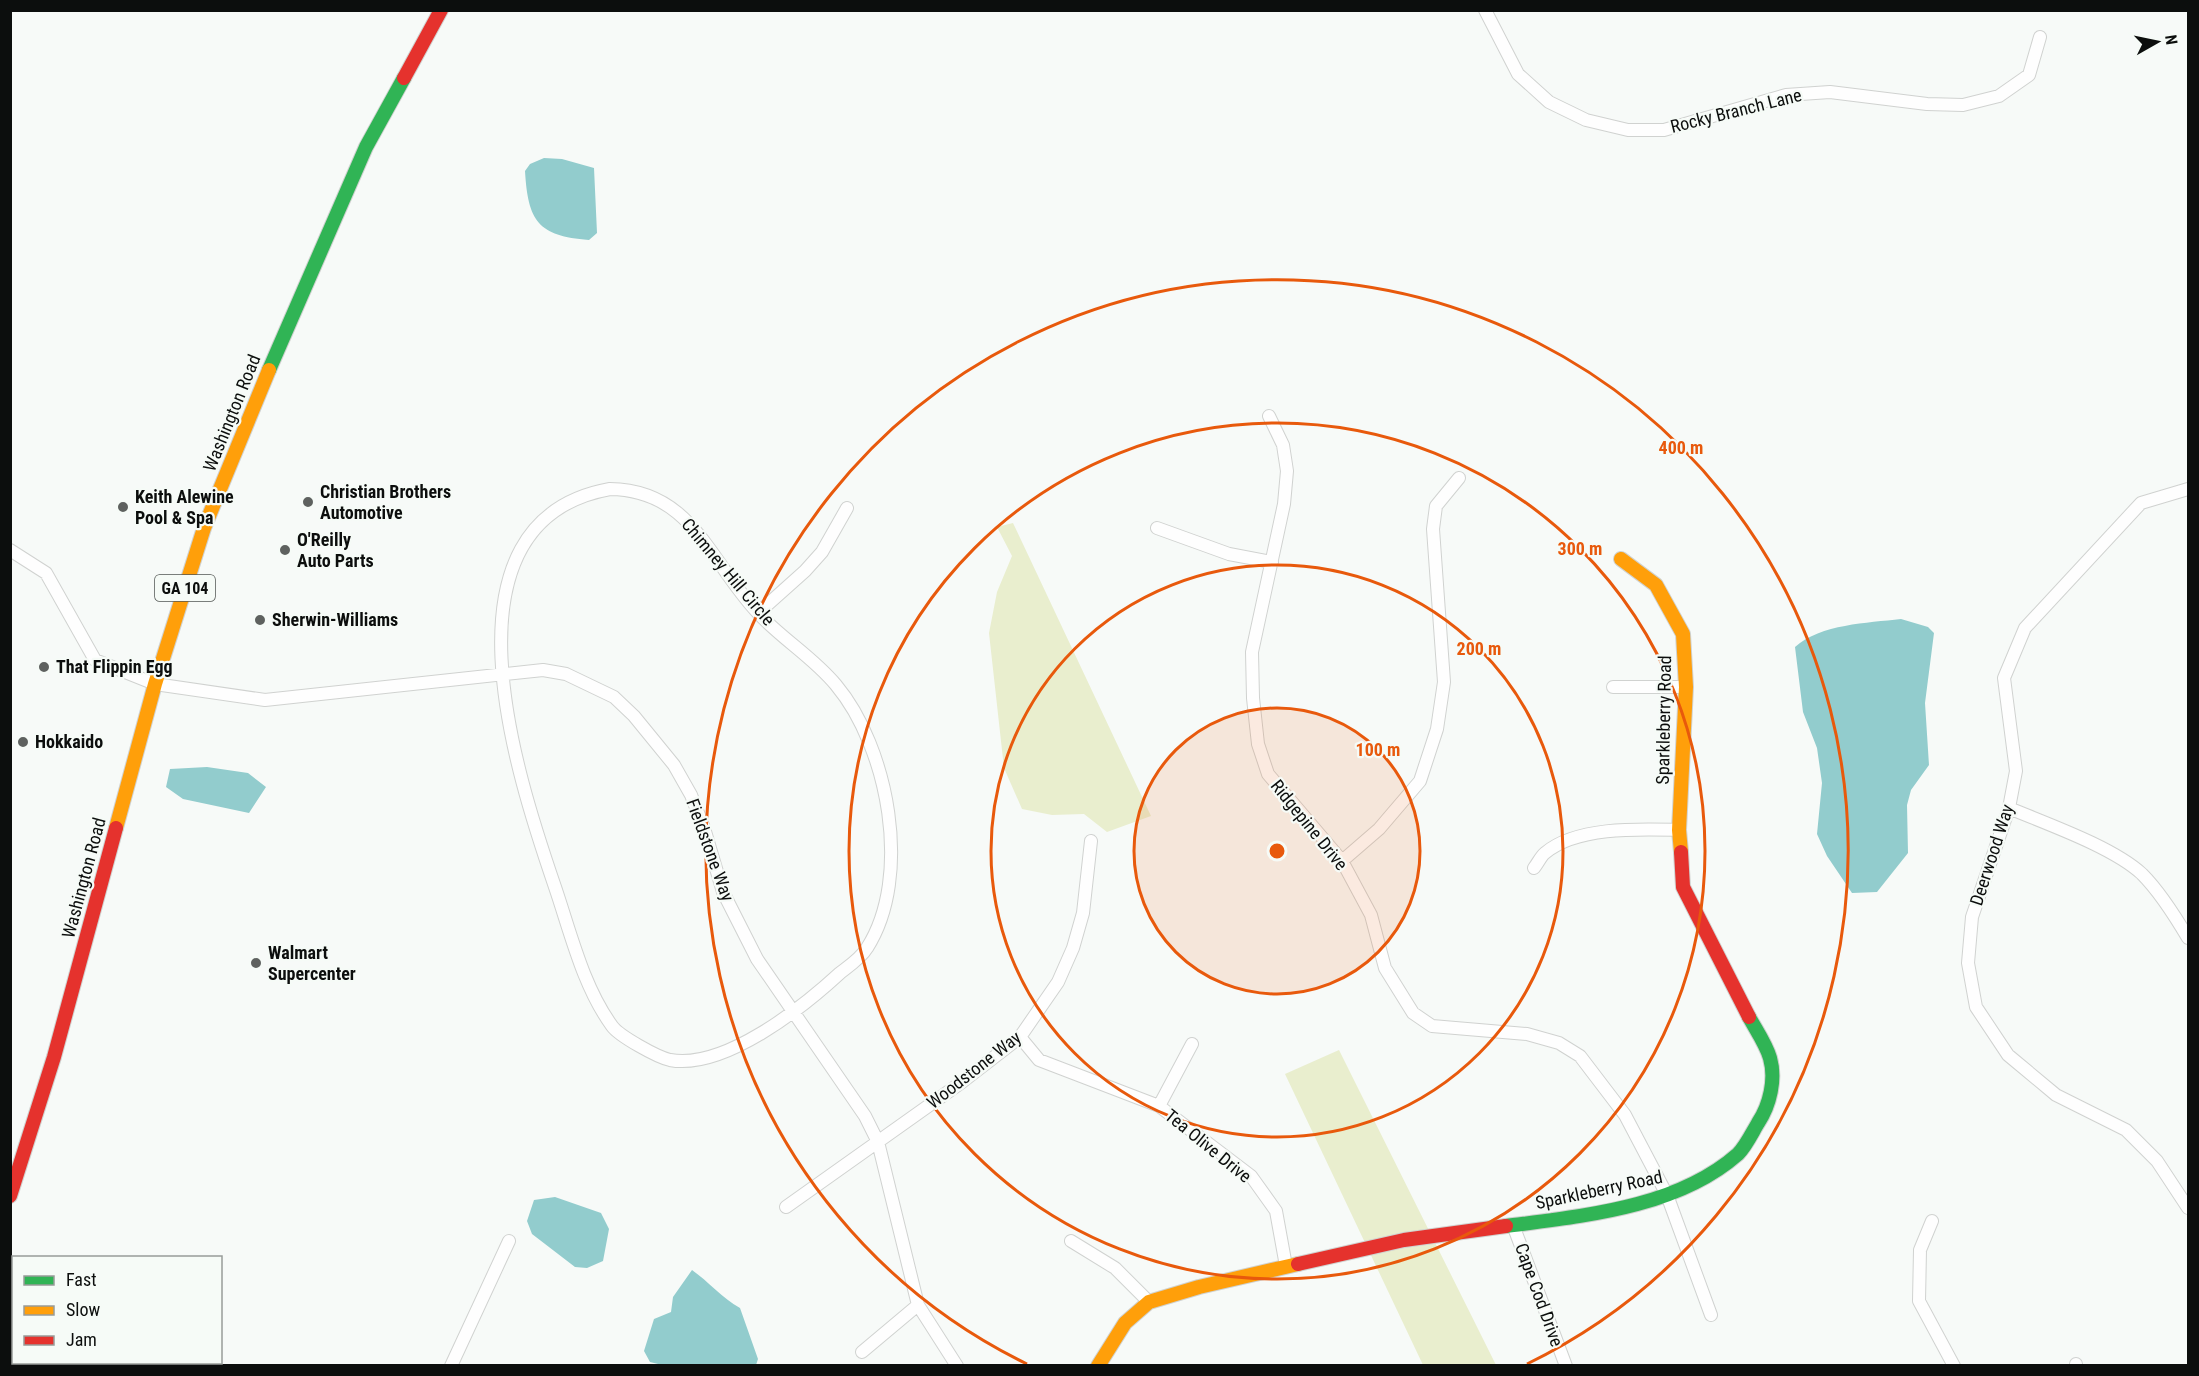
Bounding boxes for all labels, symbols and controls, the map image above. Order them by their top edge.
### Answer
north arrow [2127,12,2187,72]
text: N [2161,33,2181,46]
street label: Rocky Branch Lane [1668,84,1804,137]
street label: Washington Road [199,351,264,474]
text: 400 m [1659,437,1703,458]
place label: Christian Brothers Automotive [320,481,451,523]
place label: Keith Alewine Pool & Spa [135,486,234,528]
marker: Christian Brothers Automotive [301,495,315,509]
marker: Keith Alewine Pool & Spa [116,500,130,514]
street label: Chimney Hill Circle [677,514,779,630]
place label: O'Reilly Auto Parts [297,529,374,571]
text: 300 m [1558,538,1602,559]
marker: O'Reilly Auto Parts [278,543,292,557]
road number: GA 104 [155,575,215,601]
place label: Sherwin-Williams [272,609,398,630]
marker: Sherwin-Williams [253,613,267,627]
text: 200 m [1457,638,1501,659]
street label: Sparkleberry Road [1652,655,1675,785]
place label: That Flippin Egg [56,656,173,677]
marker: That Flippin Egg [37,660,51,674]
place label: Hokkaido [35,731,103,752]
marker: Hokkaido [16,735,30,749]
text: 100 m [1356,739,1400,760]
street label: Ridgepine Drive [1267,775,1352,874]
street label: Fieldstone Way [682,796,739,904]
street label: Deerwood Way [1965,801,2018,908]
street label: Washington Road [57,815,110,940]
centre of rings [1267,841,1287,861]
place label: Walmart Supercenter [268,942,356,984]
marker: Walmart Supercenter [249,956,263,970]
street label: Woodstone Way [922,1026,1025,1113]
street label: Tea Olive Drive [1161,1104,1256,1187]
street label: Sparkleberry Road [1534,1166,1664,1213]
street label: Cape Cod Drive [1511,1240,1568,1349]
legend [12,1256,222,1364]
text: Fast [66,1269,97,1290]
text: Slow [66,1299,101,1320]
text: Jam [66,1329,97,1350]

